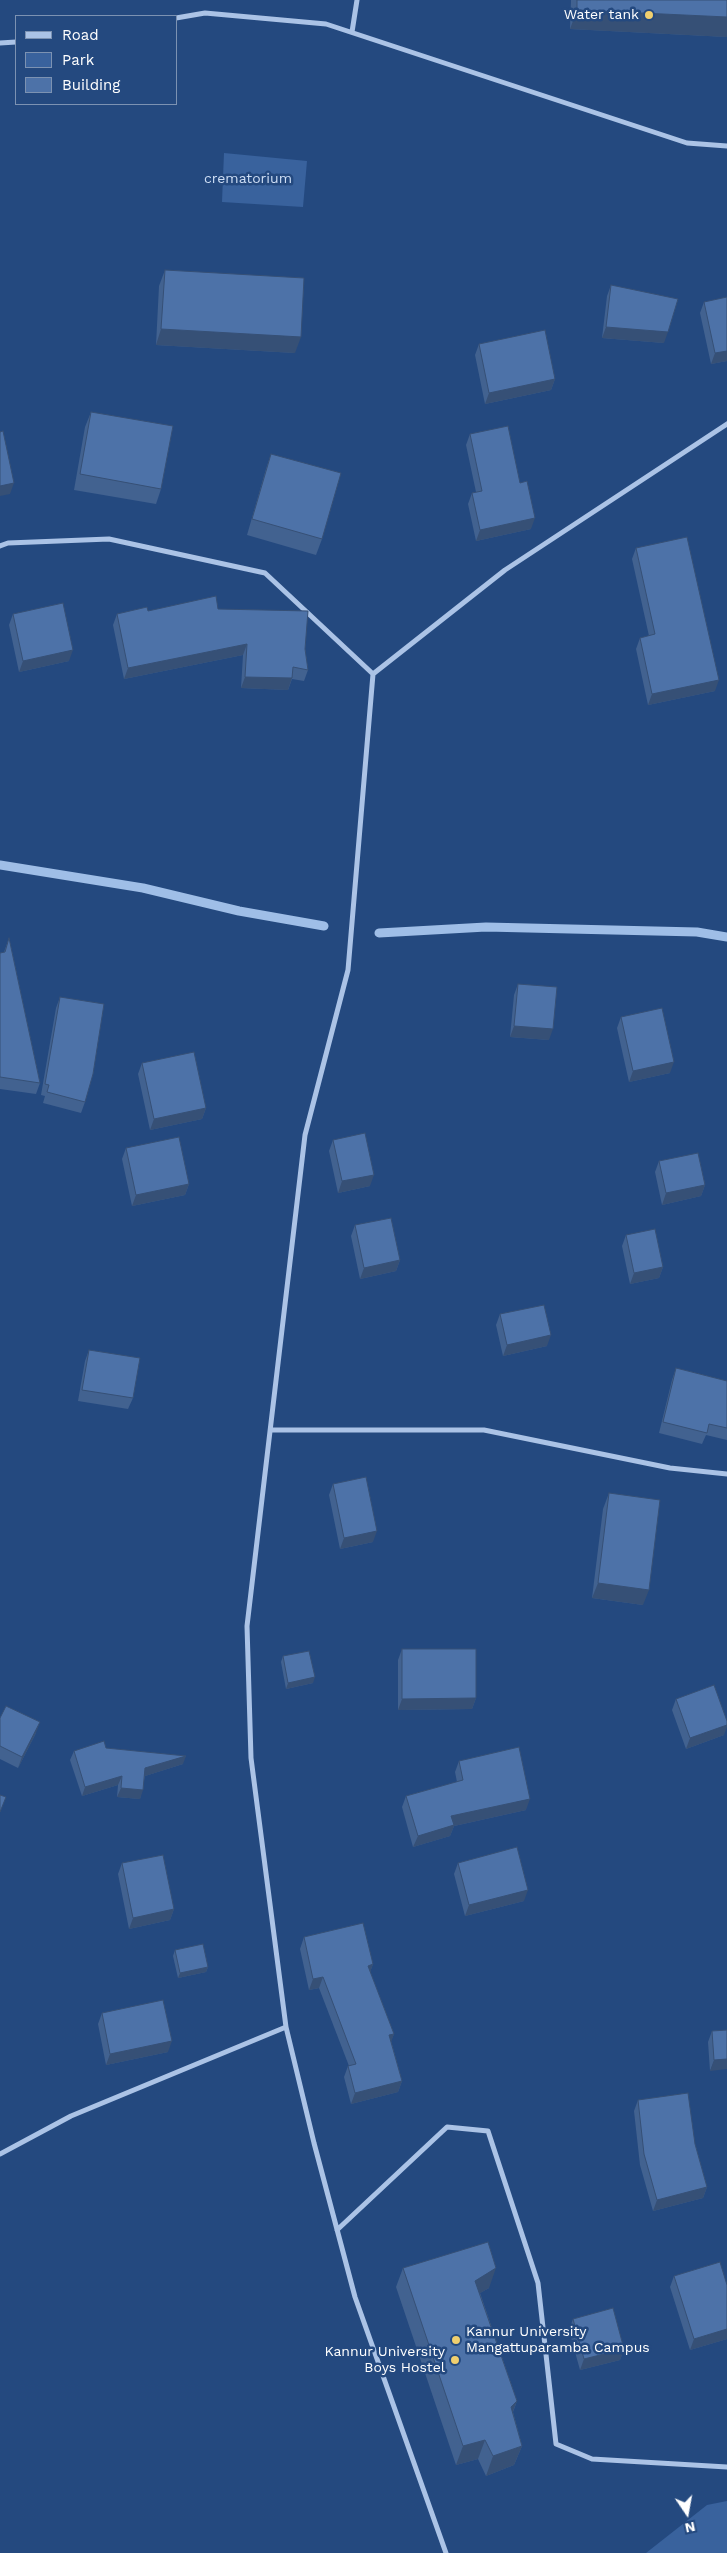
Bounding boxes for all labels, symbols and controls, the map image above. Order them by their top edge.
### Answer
place label: Water tank [564,7,639,23]
marker: Water tank [643,9,655,21]
legend [15,15,178,105]
text: Road [62,26,99,44]
text: Park [62,51,94,69]
text: Building [62,76,120,94]
park label: crematorium [204,171,292,187]
place label: Kannur University Mangattuparamba Campus [466,2324,650,2356]
marker: Kannur University Mangattuparamba Campus [450,2334,462,2346]
place label: Kannur University Boys Hostel [324,2344,445,2376]
marker: Kannur University Boys Hostel [449,2354,461,2366]
north arrow [662,2488,712,2538]
text: N [683,2519,697,2537]

